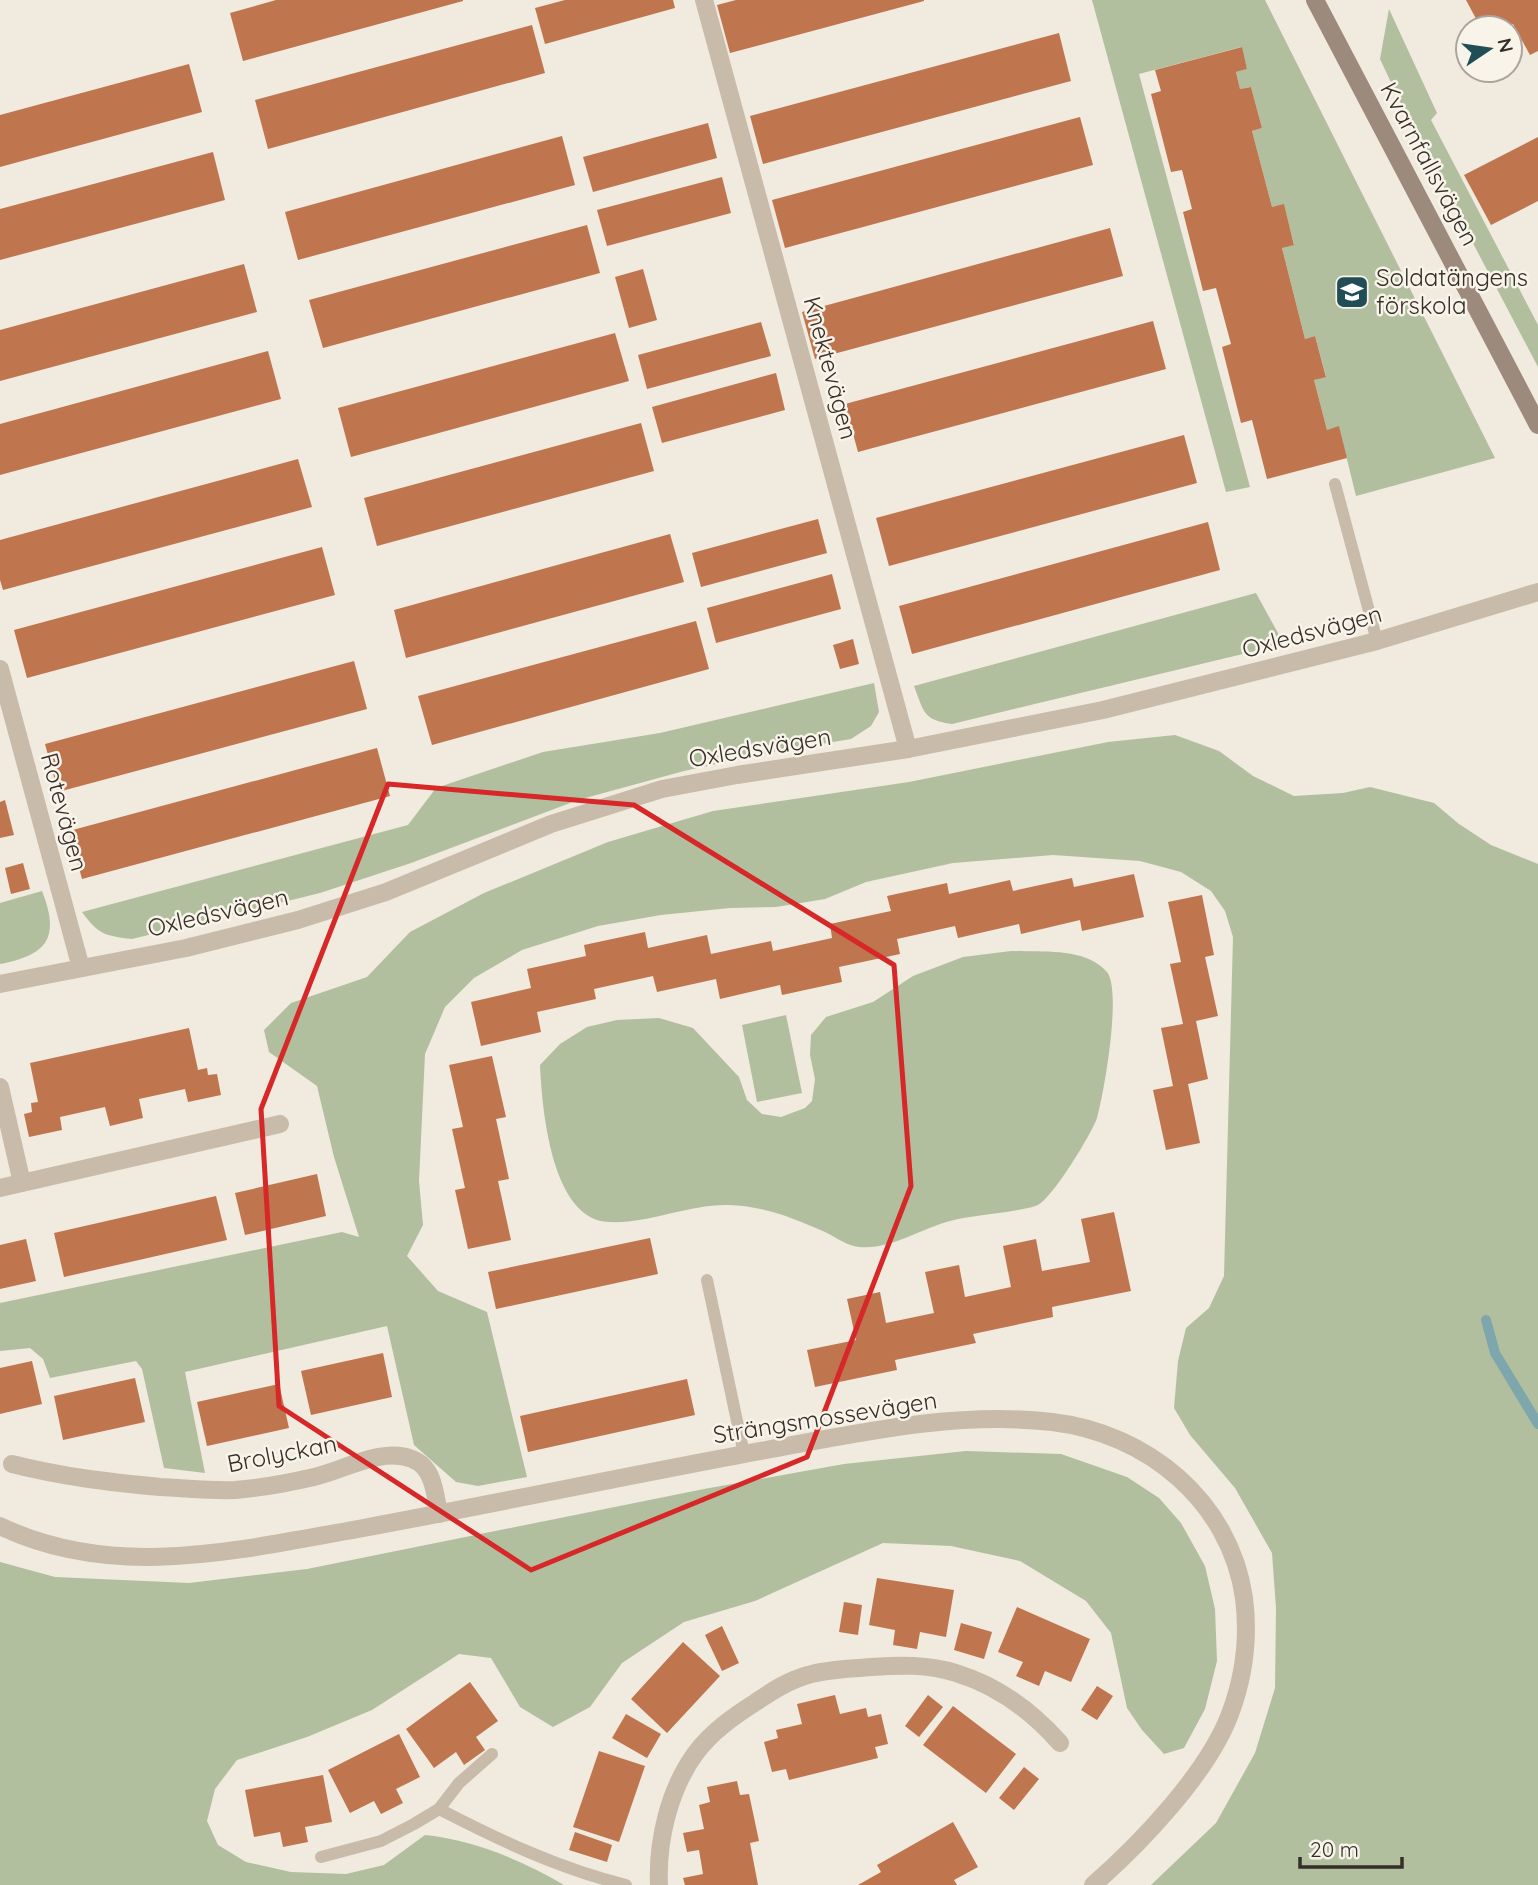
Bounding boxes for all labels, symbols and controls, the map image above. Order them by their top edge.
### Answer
north arrow [1454,14,1524,84]
text: N [1492,36,1519,55]
street label: Kvarnfallsvägen [1374,77,1486,250]
place label: Soldatängens förskola [1376,262,1528,320]
school or university icon: Soldatängens förskola [1333,273,1371,311]
street label: Knektevägen [797,293,864,443]
street label: Oxledsvägen [1239,598,1385,664]
street label: Oxledsvägen [687,721,833,773]
street label: Rotevägen [35,749,95,874]
street label: Oxledsvägen [144,881,291,943]
street label: Strängsmossevägen [711,1384,939,1450]
street label: Brolyckan [224,1428,339,1478]
scale bar [1300,1826,1402,1870]
text: 20 m [1310,1836,1359,1862]

